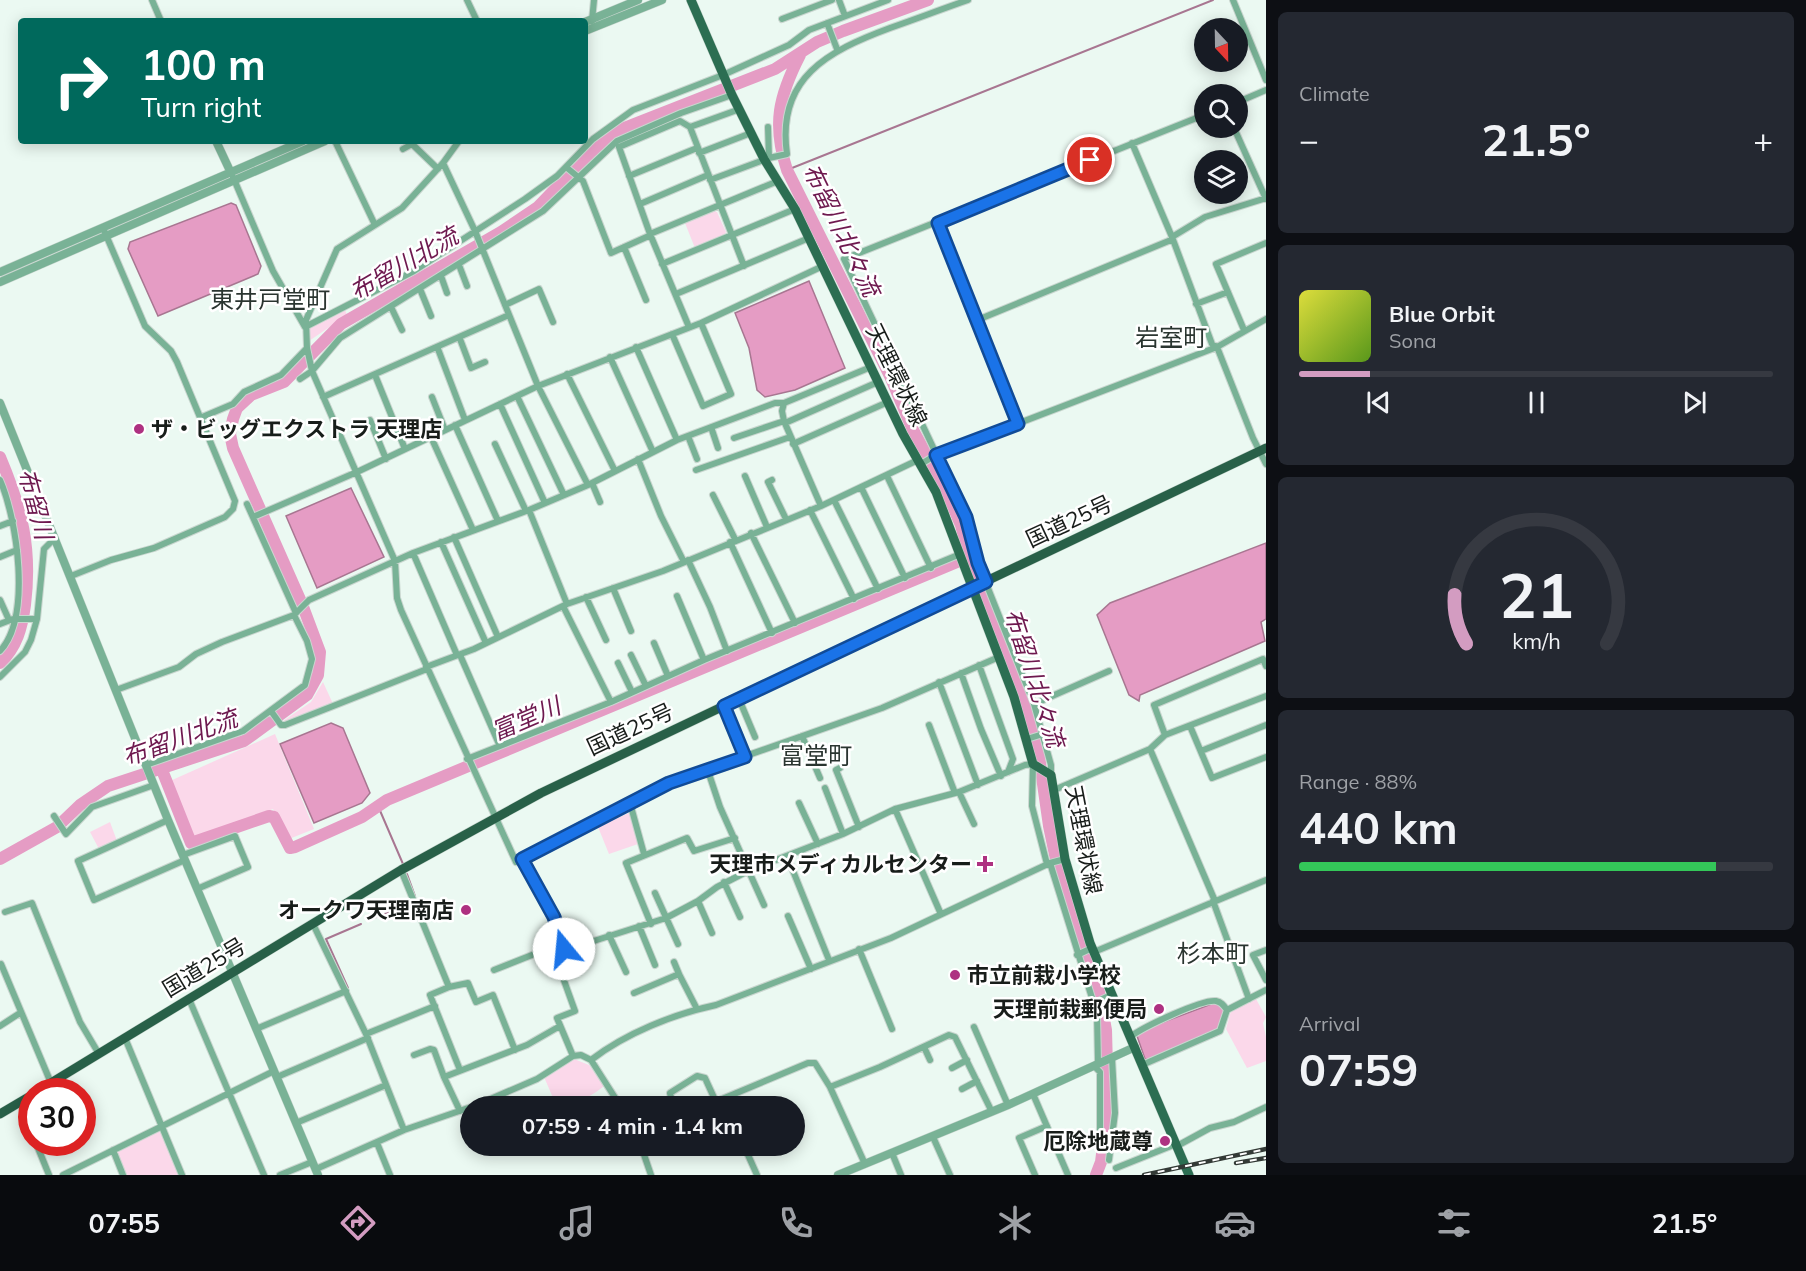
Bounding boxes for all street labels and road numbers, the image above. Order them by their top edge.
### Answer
street label: 天理環状線 [860,319,934,431]
street label: 国道25号 [1021,489,1117,553]
street label: 国道25号 [582,697,678,761]
street label: 天理環状線 [1060,783,1108,897]
street label: 国道25号 [157,931,251,1003]

